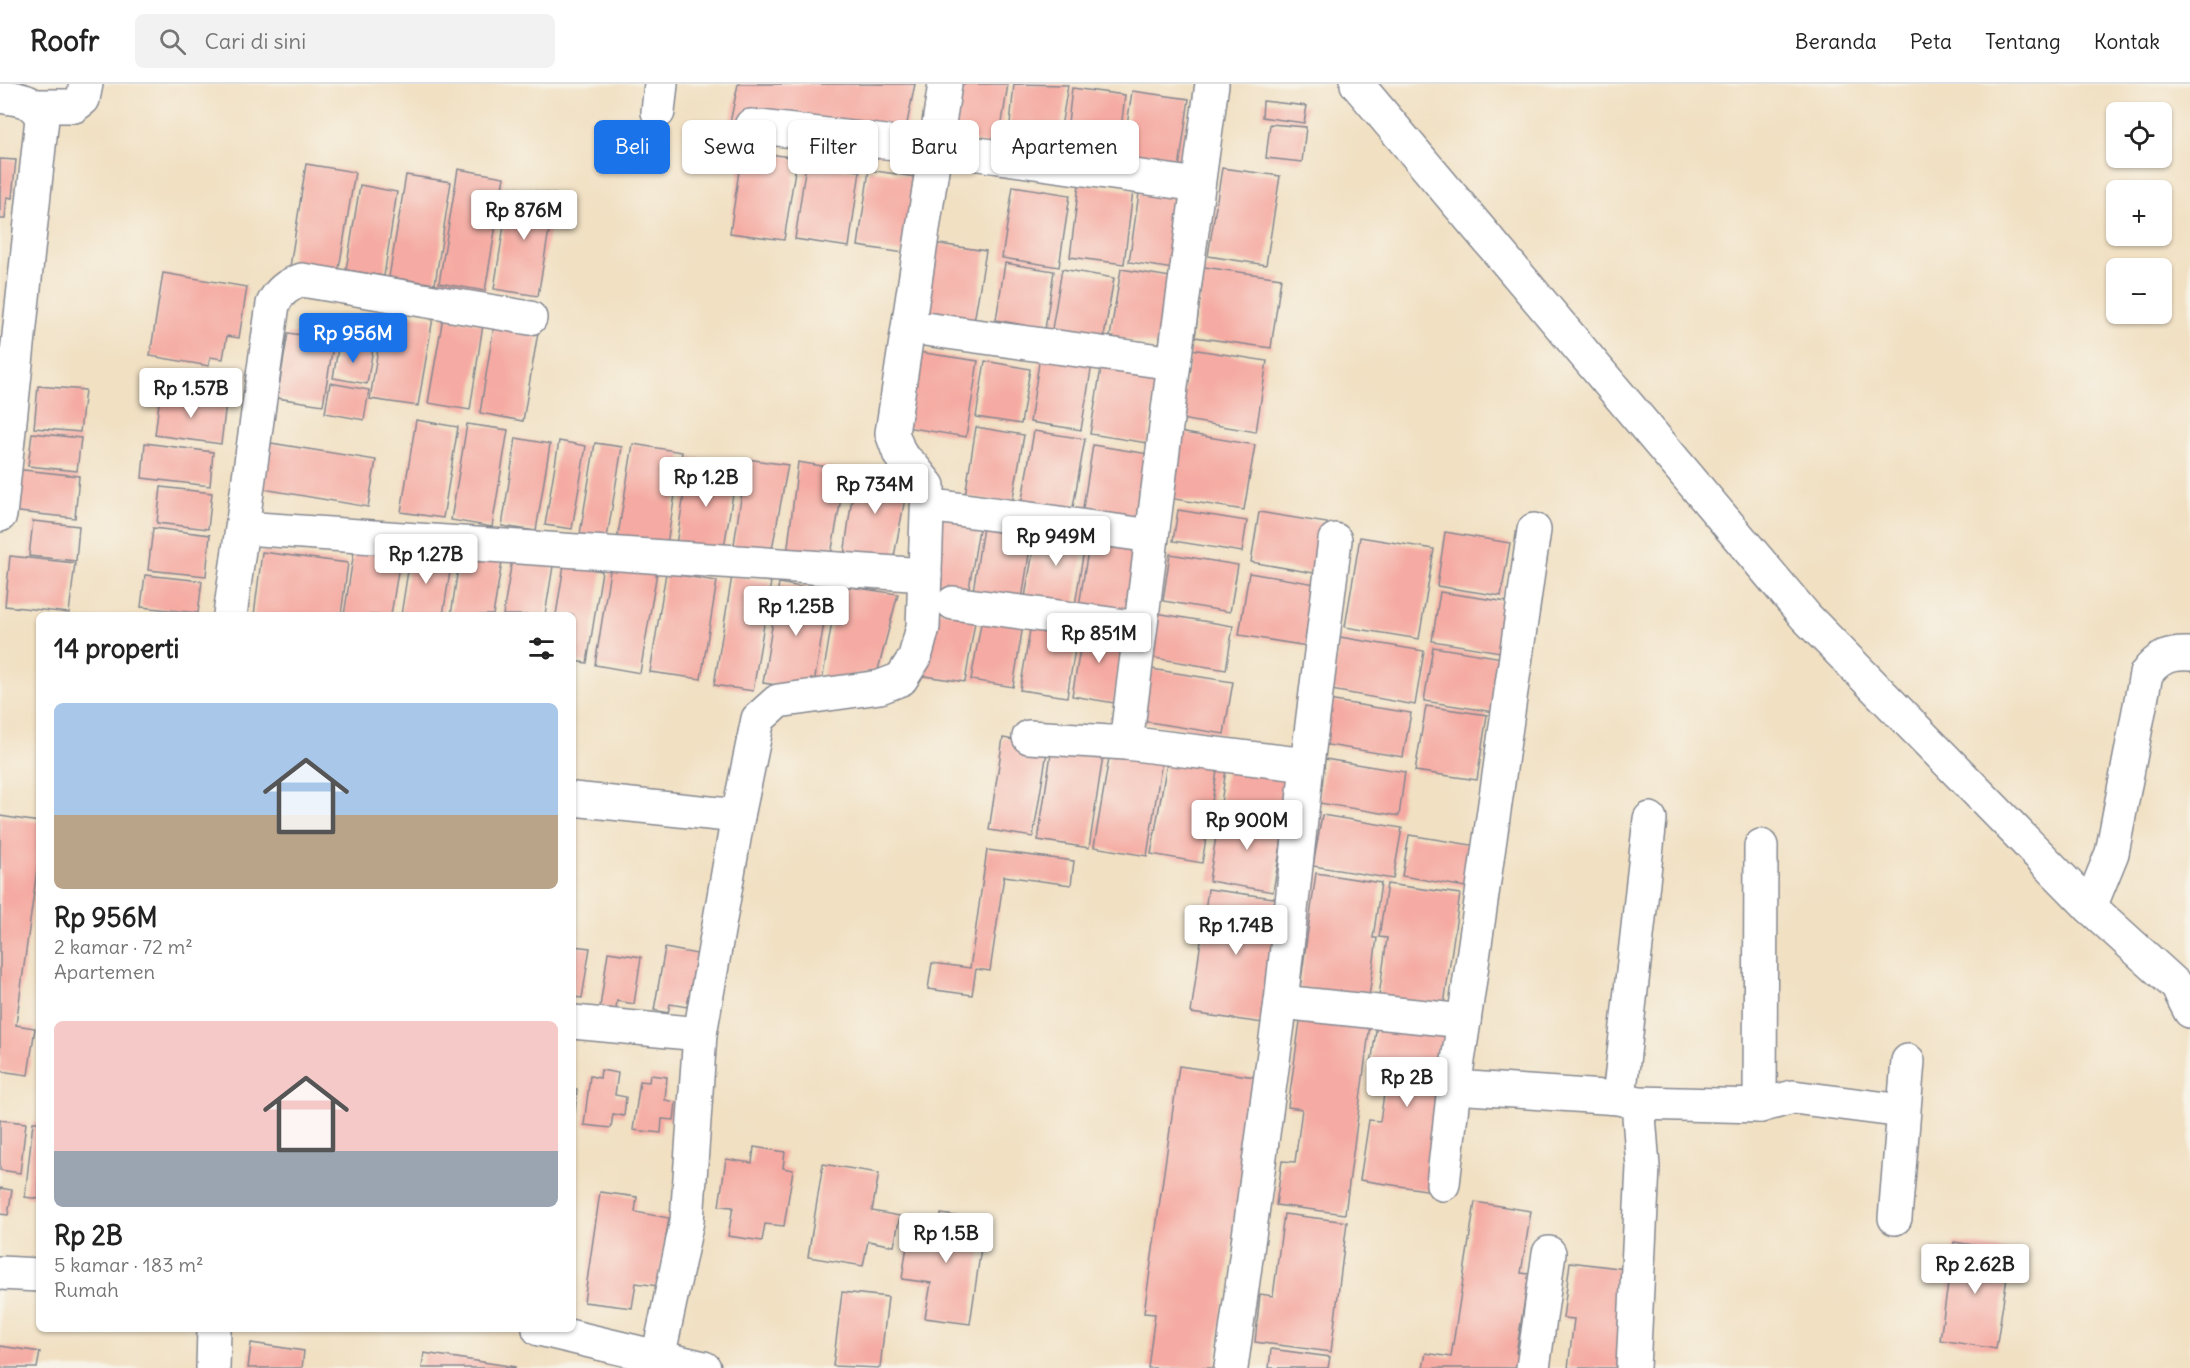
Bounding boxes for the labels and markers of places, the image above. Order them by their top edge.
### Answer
pin: Rp 876M [469,190,579,241]
pin: Rp 956M [298,313,408,364]
pin: Rp 1.57B [129,368,253,419]
pin: Rp 1.2B [651,457,761,508]
pin: Rp 734M [820,464,930,515]
pin: Rp 949M [1001,516,1111,567]
pin: Rp 1.27B [364,534,488,585]
pin: Rp 1.25B [734,586,858,637]
pin: Rp 851M [1044,613,1154,664]
pin: Rp 900M [1192,800,1302,851]
pin: Rp 1.74B [1174,905,1298,956]
pin: Rp 2B [1365,1057,1449,1108]
pin: Rp 1.5B [891,1213,1001,1264]
pin: Rp 2.62B [1913,1244,2037,1295]

